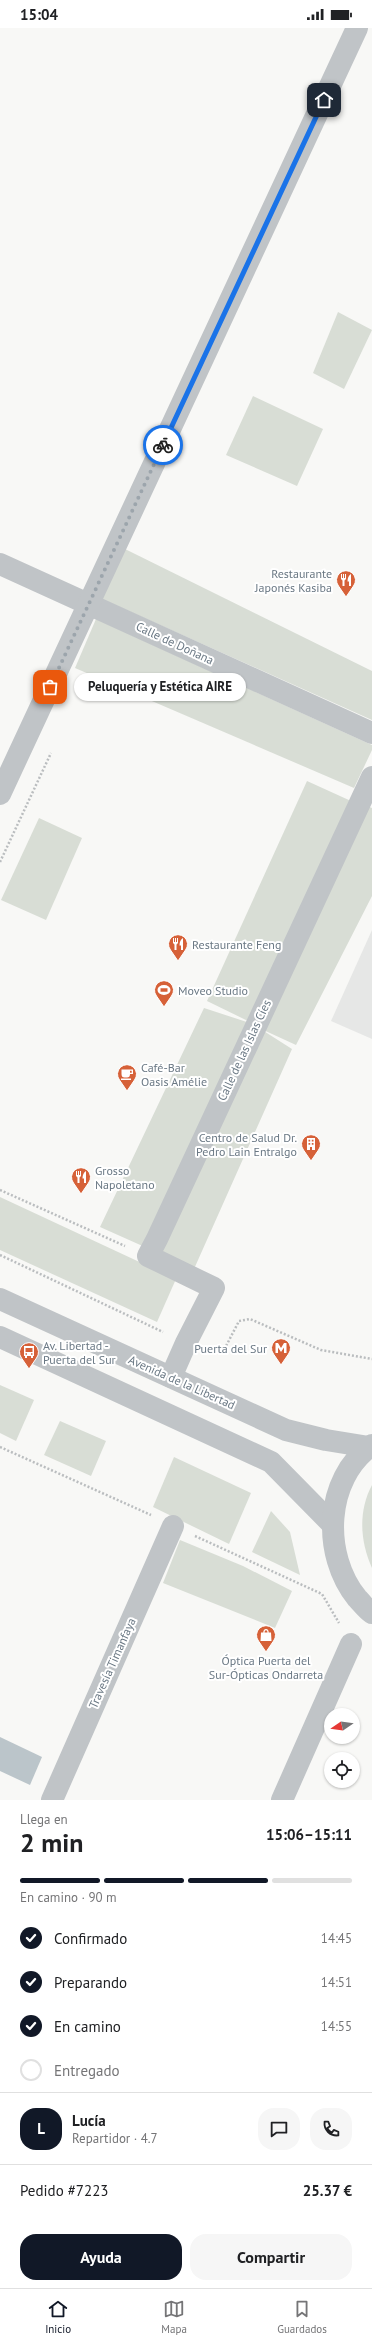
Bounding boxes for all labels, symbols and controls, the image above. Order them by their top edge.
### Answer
text: 15:04 [20,5,58,24]
pin [307,83,341,117]
icon: home [313,89,335,111]
courier [143,425,183,465]
icon: bike [152,434,174,456]
place label: Restaurante Japonés Kasiba [254,566,332,595]
restaurant icon: Restaurante Japonés Kasiba [335,569,357,597]
street label: Calle de Doñana [134,618,216,668]
pin [33,670,67,704]
callout: Peluquería y Estética AIRE [74,673,246,701]
icon: bag [39,676,61,698]
text: Peluquería y Estética AIRE [88,678,232,695]
restaurant icon: Restaurante Feng [167,933,189,961]
place label: Restaurante Feng [192,937,281,952]
sports icon: Moveo Studio [153,979,175,1007]
place label: Moveo Studio [178,983,248,998]
street label: Calle de las Islas Cíes [214,997,274,1103]
place label: Café-Bar Oasis Amélie [141,1060,207,1089]
cafe icon: Café-Bar Oasis Amélie [116,1063,138,1091]
place label: Centro de Salud Dr. Pedro Lain Entralgo [196,1130,297,1159]
building icon: Centro de Salud Dr. Pedro Lain Entralgo [300,1133,322,1161]
place label: Grosso Napoletano [95,1163,155,1192]
restaurant icon: Grosso Napoletano [70,1166,92,1194]
metro station icon: Puerta del Sur [270,1337,292,1365]
place label: Av. Libertad - Puerta del Sur [43,1338,116,1367]
bus stop icon: Av. Libertad - Puerta del Sur [18,1341,40,1369]
place label: Puerta del Sur [194,1341,267,1356]
street label: Avenida de la Libertad [126,1352,238,1412]
street label: Travesía Timanfaya [85,1615,139,1711]
shop icon: Óptica Puerta del Sur-Ópticas Ondarreta [255,1624,277,1652]
place label: Óptica Puerta del Sur-Ópticas Ondarreta [209,1653,323,1682]
north arrow [324,1708,360,1744]
map controls [324,1708,360,1788]
button: locate [324,1752,360,1788]
text: Llega en [20,1811,68,1828]
text: 15:06–15:11 [266,1825,352,1844]
text: 2 min [20,1826,83,1859]
text: En camino · 90 m [20,1889,117,1906]
icon: check [20,1927,42,1949]
text: Confirmado [54,1929,127,1948]
text: 14:45 [321,1930,352,1947]
icon: check [20,1971,42,1993]
text: Preparando [54,1973,127,1992]
text: 14:51 [321,1974,352,1991]
icon: check [20,2015,42,2037]
text: En camino [54,2017,121,2036]
text: 14:55 [321,2018,352,2035]
text: Entregado [54,2061,120,2080]
button: chat [258,2108,300,2150]
button: phone [310,2108,352,2150]
text: Lucía [72,2111,106,2130]
text: L [37,2119,45,2138]
text: Repartidor · 4.7 [72,2130,158,2147]
text: Pedido #7223 [20,2181,109,2200]
text: 25.37 € [303,2181,352,2200]
button: Ayuda [20,2234,182,2280]
button: Compartir [190,2234,352,2280]
tab: Inicio [45,2298,71,2336]
tab: Mapa [161,2298,187,2336]
tab: Guardados [277,2298,327,2336]

